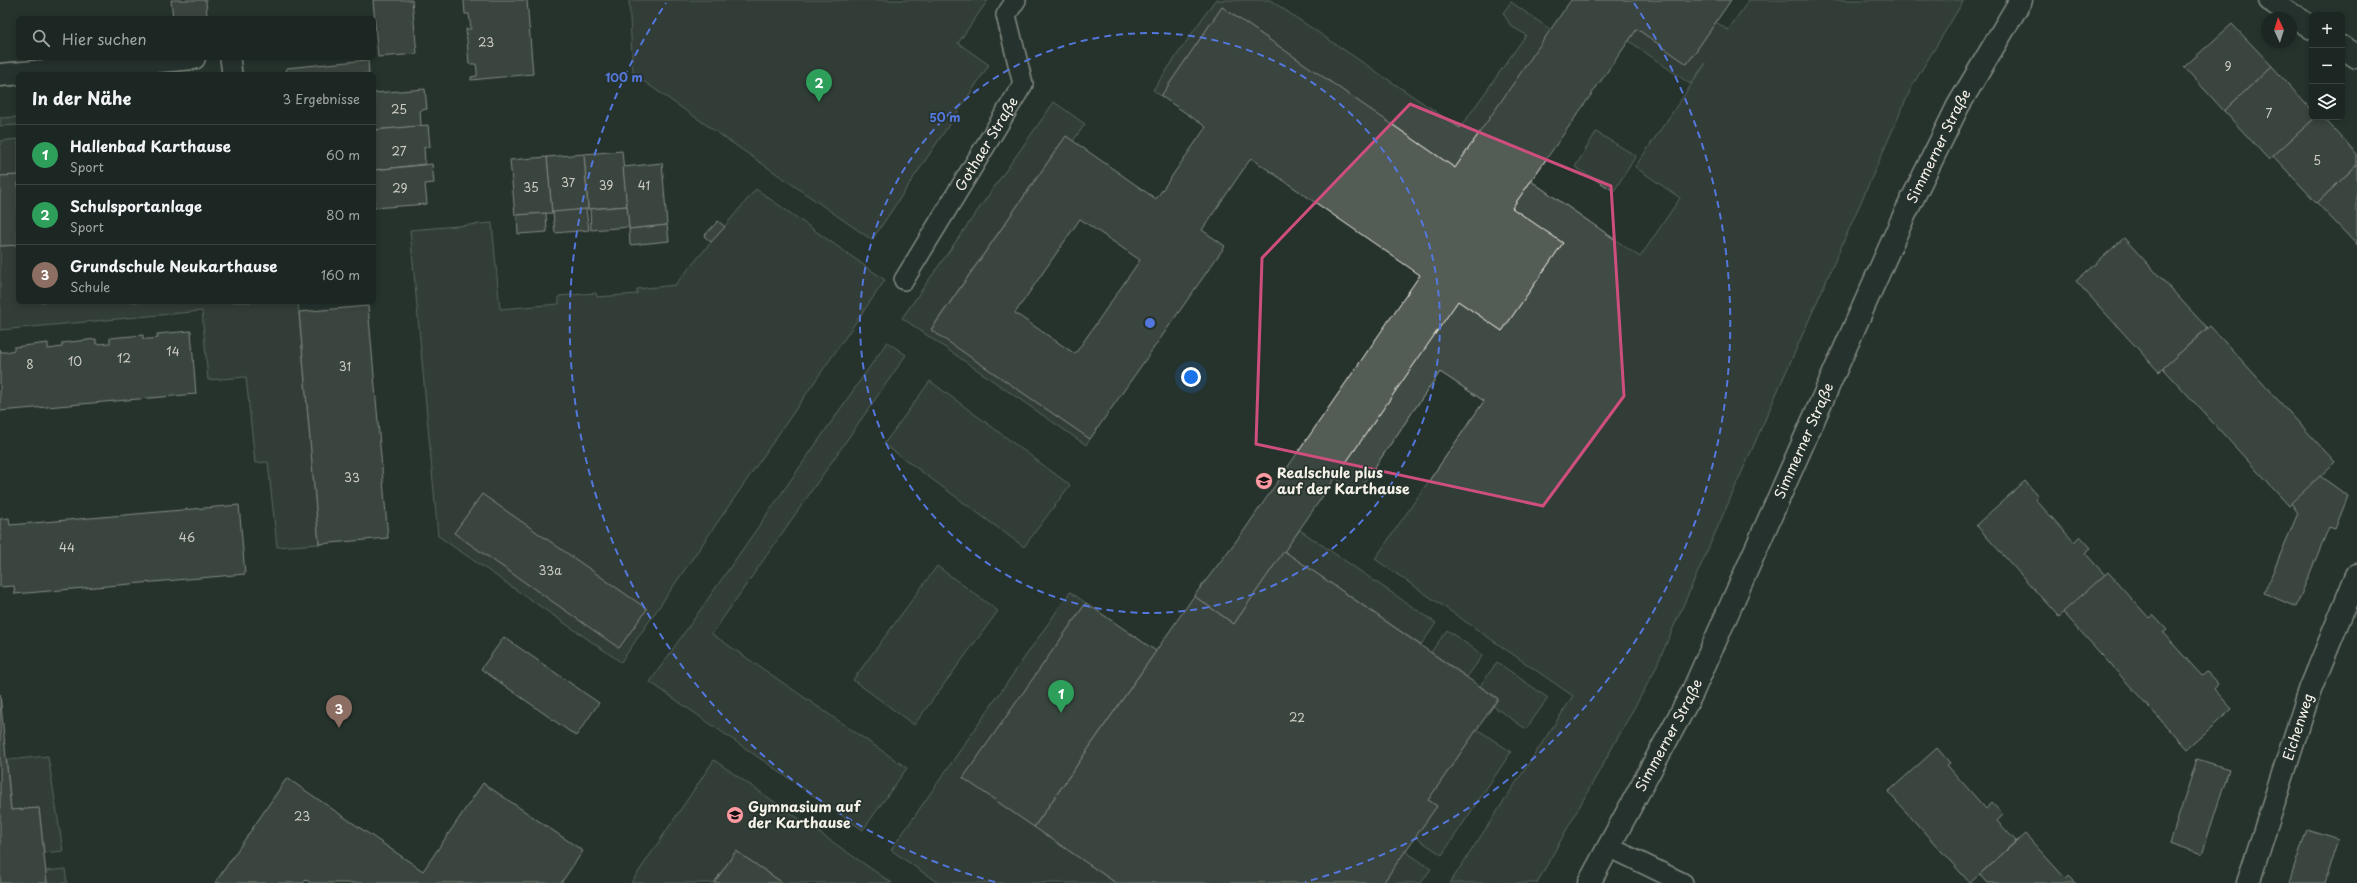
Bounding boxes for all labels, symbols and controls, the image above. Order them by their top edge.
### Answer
north arrow [2261,12,2297,48]
map controls [2309,12,2345,120]
button: + [2309,12,2345,48]
search box [16,16,376,60]
icon: search [30,27,52,49]
text: Hier suchen [62,27,147,50]
house number: 23 [478,33,494,51]
button: − [2309,48,2345,84]
house number: 9 [2224,57,2232,75]
text: 100 m [605,68,643,86]
pin: 2 [806,69,832,102]
button: layers [2309,84,2345,120]
text: In der Nähe [32,85,131,111]
street label: Simmerner Straße [1901,85,1976,207]
text: 3 Ergebnisse [283,89,360,108]
street label: Gothaer Straße [949,92,1023,195]
house number: 25 [391,100,407,118]
house number: 7 [2266,104,2273,122]
text: 50 m [929,108,961,126]
text: Hallenbad Karthause [70,134,231,157]
house number: 27 [392,142,407,160]
text: 1 [42,145,48,164]
text: 60 m [326,145,360,164]
house number: 5 [2313,151,2321,169]
text: Sport [70,157,104,176]
house number: 37 [561,173,576,191]
house number: 39 [599,176,613,194]
house number: 41 [638,176,650,194]
house number: 35 [523,178,539,196]
house number: 29 [392,179,408,197]
text: Schulsportanlage [70,194,202,217]
text: 2 [40,205,50,224]
text: 80 m [326,205,360,224]
text: Sport [70,217,104,236]
text: Grundschule Neukarthause [70,254,278,277]
text: 3 [41,265,49,284]
text: 160 m [321,265,360,284]
text: Schule [70,277,110,296]
centre of rings [1143,316,1157,330]
house number: 14 [166,342,180,360]
house number: 12 [117,349,131,367]
house number: 10 [68,352,82,370]
house number: 8 [26,355,34,373]
house number: 31 [339,357,351,375]
your location [1181,367,1201,387]
street label: Simmerner Straße [1769,379,1838,502]
place label: Realschule plus auf der Karthause [1277,462,1410,499]
house number: 33 [344,468,360,486]
school or university icon: Realschule plus auf der Karthause [1254,471,1274,491]
house number: 46 [179,528,195,546]
house number: 44 [59,538,75,556]
house number: 33a [538,561,562,579]
street label: Simmerner Straße [1630,675,1707,795]
pin: 1 [1048,680,1074,713]
street label: Eichenweg [2277,690,2318,763]
pin: 3 [326,695,352,728]
house number: 22 [1289,708,1305,726]
place label: Gymnasium auf der Karthause [748,796,862,833]
school or university icon: Gymnasium auf der Karthause [725,805,745,825]
house number: 23 [294,807,310,825]

